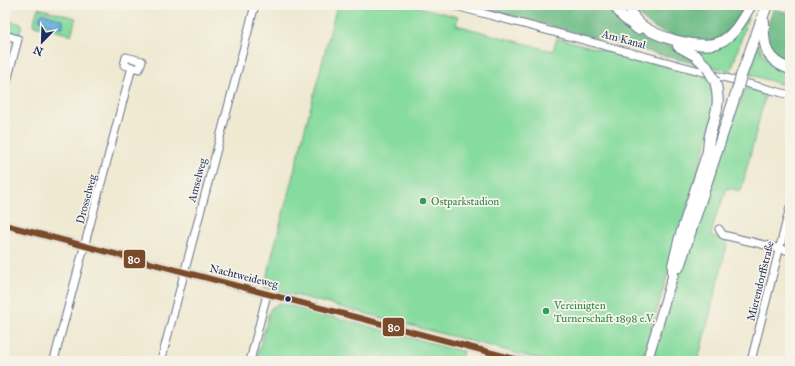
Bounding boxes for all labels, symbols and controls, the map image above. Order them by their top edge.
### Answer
north arrow [22,22,62,62]
street label: Am Kanal [599,27,647,52]
text: N [31,43,45,59]
street label: Amselweg [185,156,210,204]
street label: Drosselweg [74,172,100,225]
place label: Ostparkstadion [431,195,499,208]
marker: Ostparkstadion [418,196,428,206]
street label: Mierendorffstraße [744,239,777,323]
line badge: 80 [123,249,146,269]
text: 80 [128,253,141,266]
street label: Nachtweideweg [208,262,280,291]
unlabelled marker [283,294,293,304]
place label: Vereinigten Turnerschaft 1898 e.V. [553,299,655,325]
marker: Vereinigten Turnerschaft 1898 e.V. [541,306,551,316]
line badge: 80 [382,317,405,337]
text: 80 [388,321,401,334]

